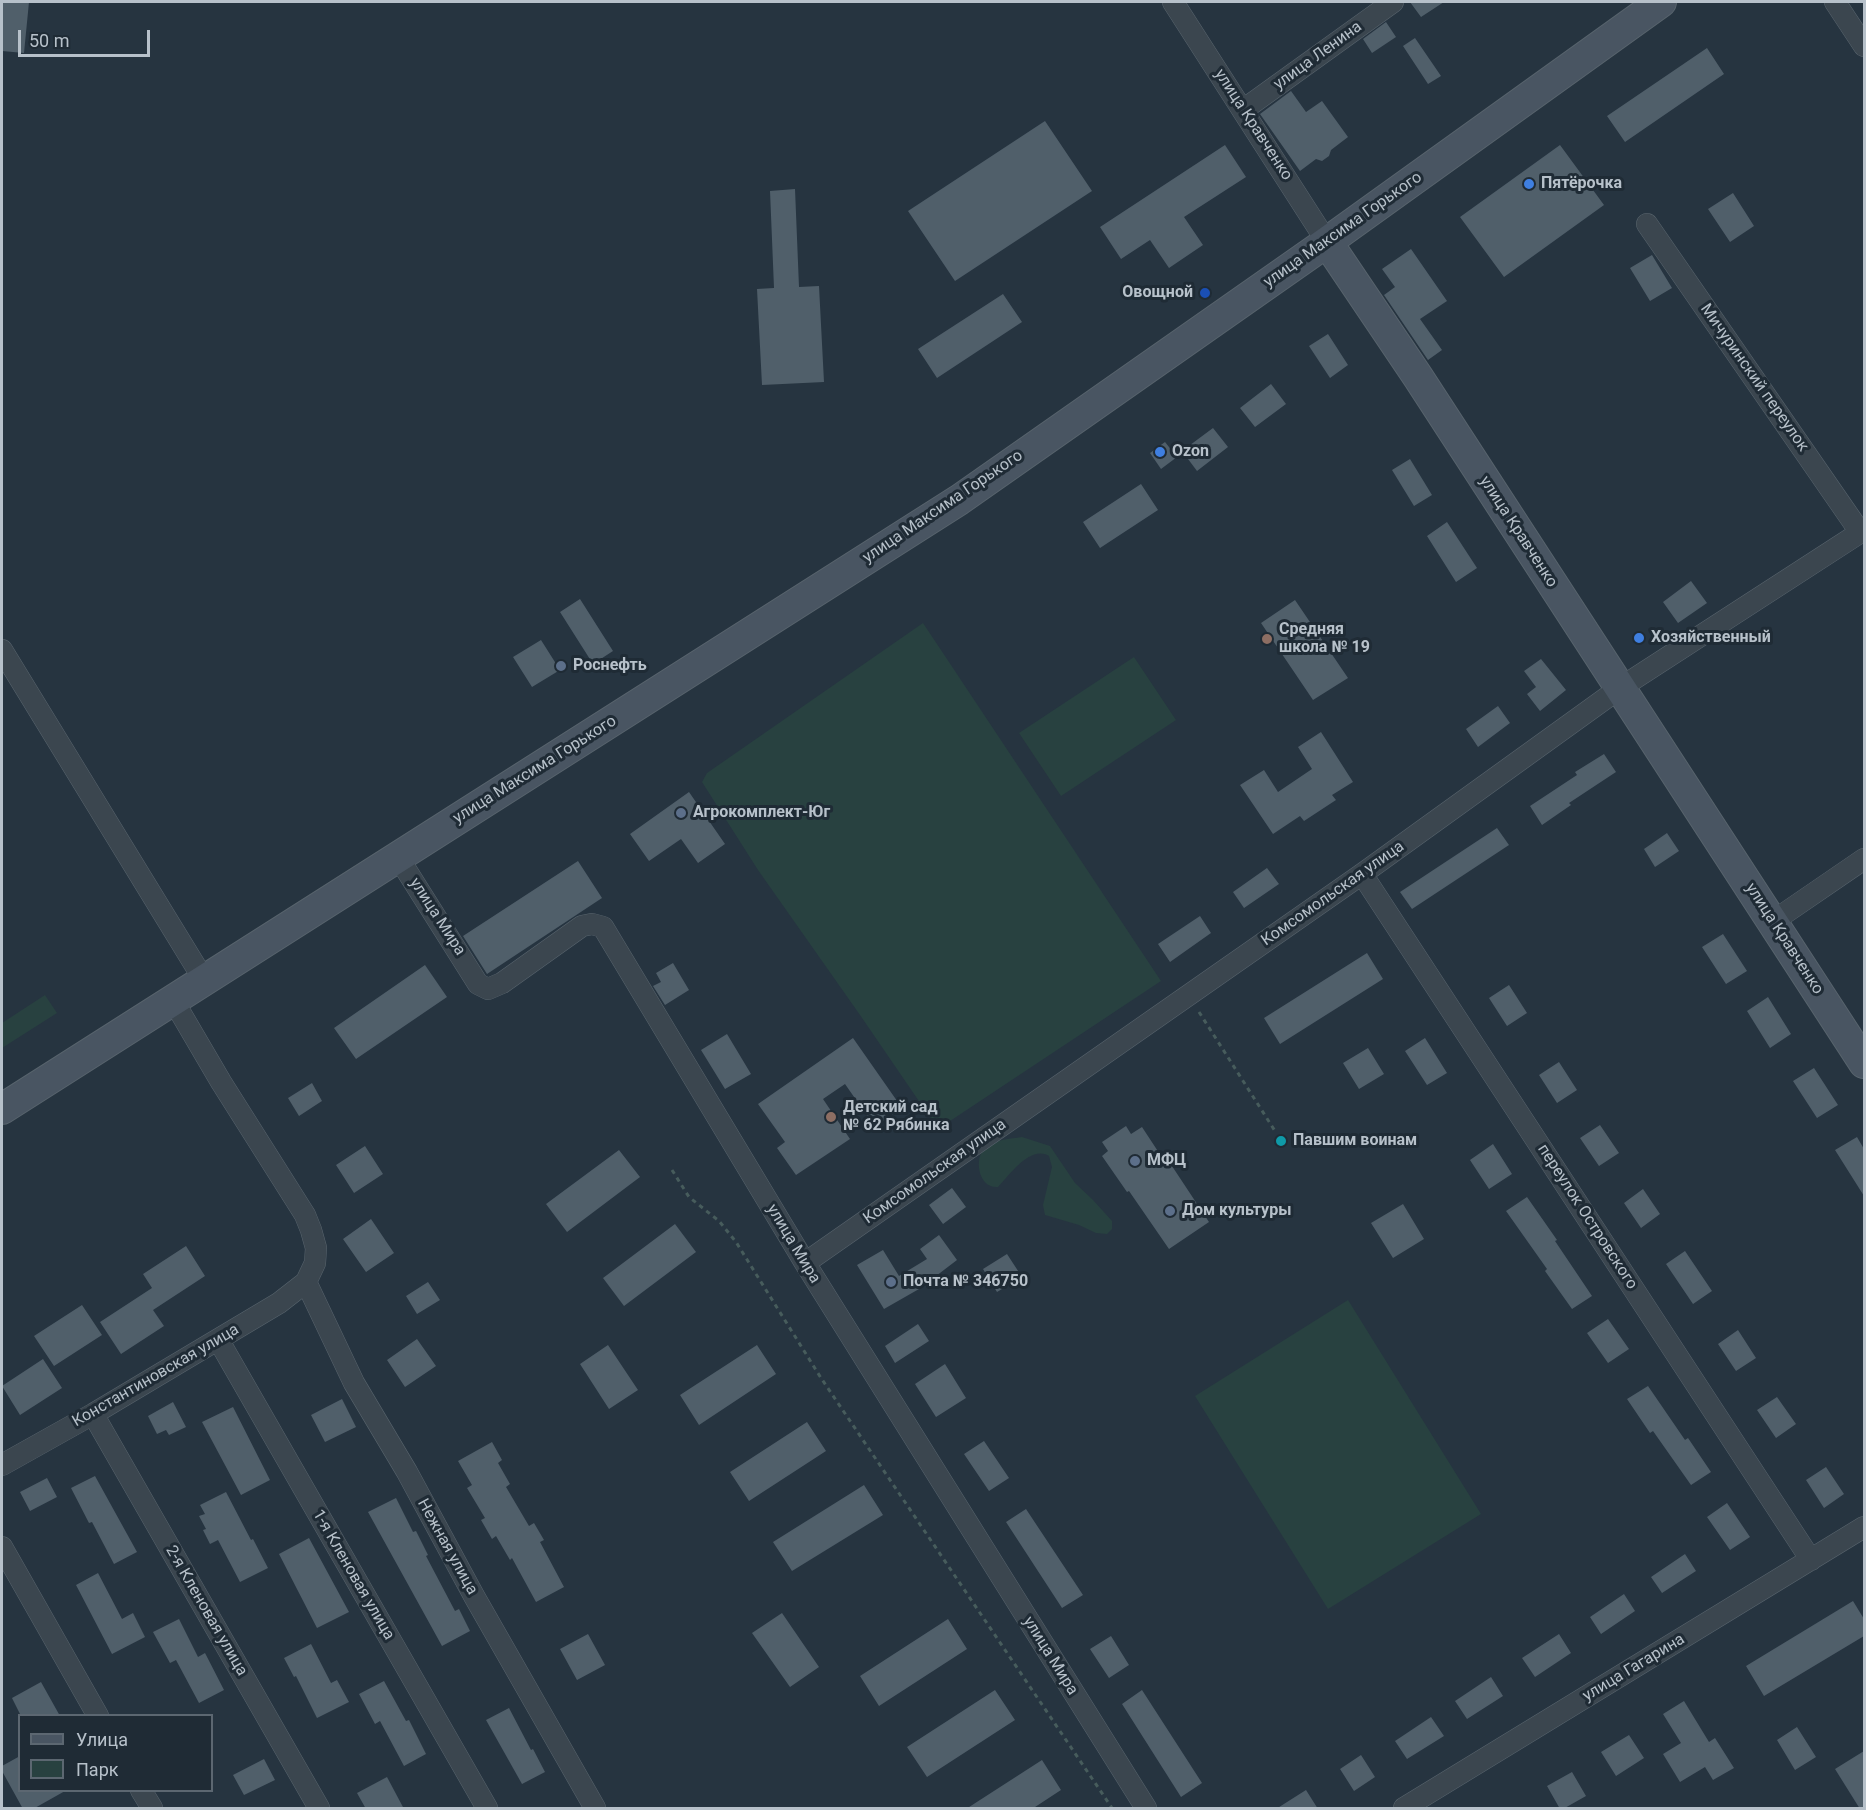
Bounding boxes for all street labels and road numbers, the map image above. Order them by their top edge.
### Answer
street label: улица Ленина [1270,18,1366,94]
street label: улица Кравченко [1210,66,1296,184]
street label: улица Максима Горького [1260,168,1426,292]
street label: Мичуринский переулок [1696,301,1812,455]
street label: улица Максима Горького [859,446,1027,568]
street label: улица Кравченко [1475,473,1561,591]
street label: улица Максима Горького [450,712,620,828]
street label: Комсомольская улица [1258,837,1408,951]
street label: улица Мира [405,875,469,959]
street label: улица Кравченко [1741,880,1827,998]
street label: Комсомольская улица [860,1115,1010,1229]
street label: переулок Островского [1533,1141,1641,1293]
street label: улица Мира [762,1201,824,1287]
street label: Константиновская улица [69,1320,243,1432]
street label: Нежная улица [413,1496,481,1598]
street label: 1-я Кленовая улица [308,1507,398,1643]
street label: 2-я Кленовая улица [161,1543,251,1679]
street label: улица Мира [1018,1613,1082,1699]
street label: улица Гагарина [1580,1630,1688,1706]

